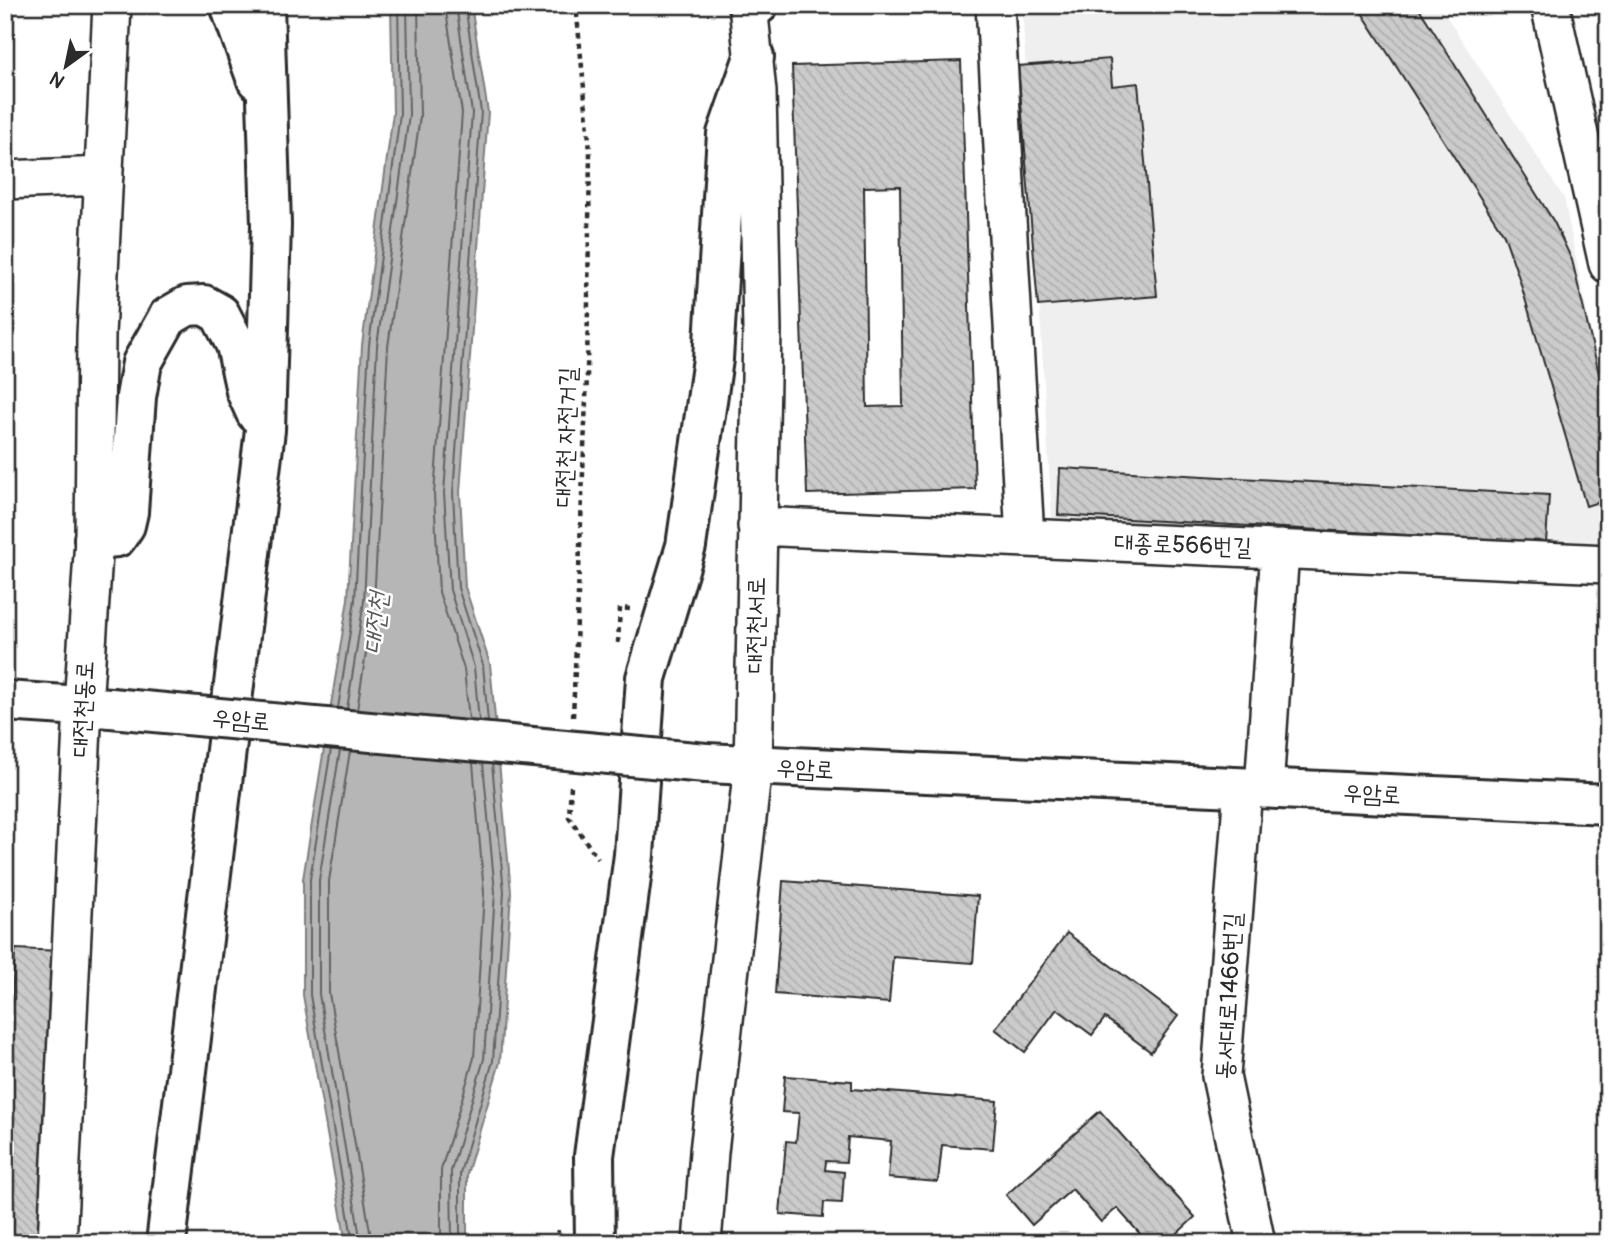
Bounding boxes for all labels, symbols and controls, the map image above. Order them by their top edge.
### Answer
north arrow [32,32,102,102]
text: N [45,66,69,93]
street label: 대전천 자전거길 [549,366,583,508]
street label: 대종로566번길 [1114,528,1252,562]
street label: 대전천서로 [741,576,771,674]
water label: 대전천 [357,587,396,656]
street label: 대전천동로 [66,660,100,758]
street label: 우암로 [211,703,271,737]
street label: 우암로 [775,753,835,785]
street label: 우암로 [1342,778,1402,810]
street label: 동서대로1466번길 [1210,912,1248,1080]

